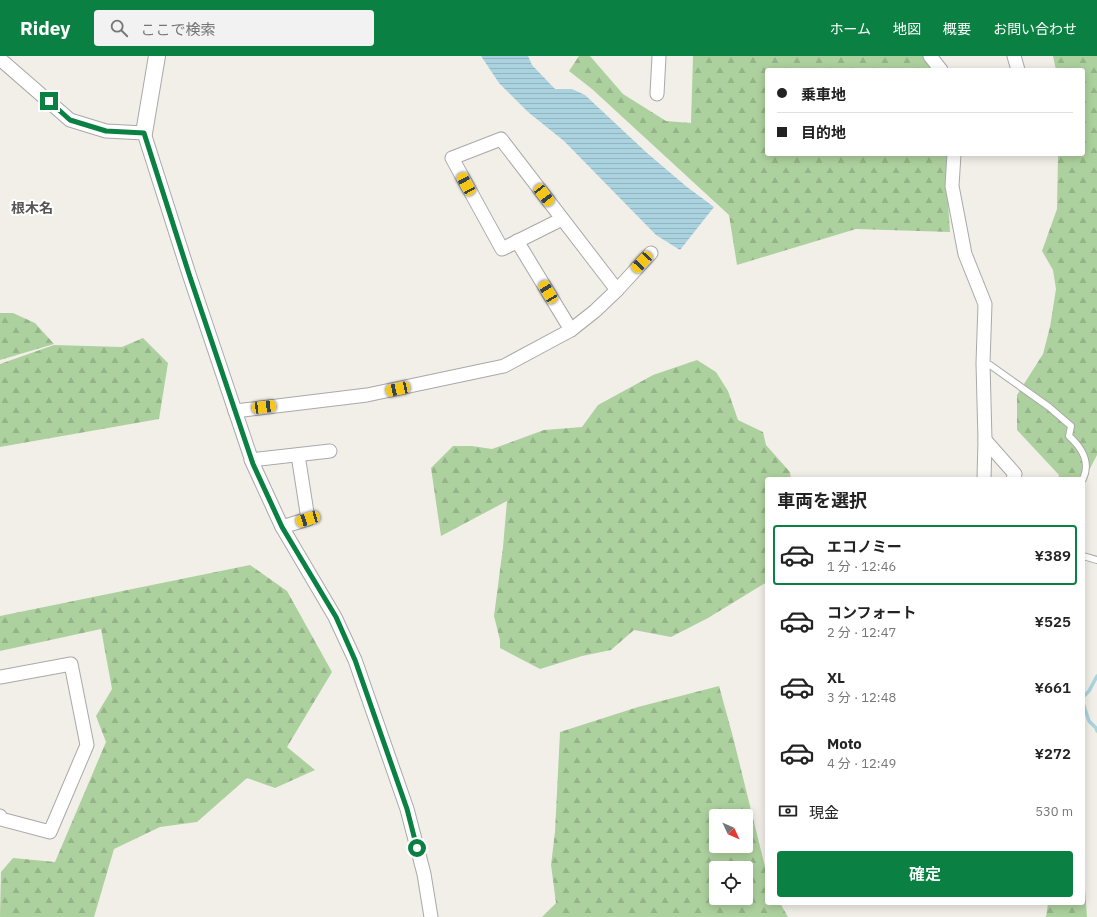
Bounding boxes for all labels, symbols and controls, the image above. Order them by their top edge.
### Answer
search box [94,10,374,46]
text: Ridey [20,16,70,40]
icon: search [108,17,130,39]
text: ここで検索 [140,20,216,39]
text: ホーム [829,20,871,38]
text: 地図 [893,20,921,38]
text: 概要 [943,20,971,38]
text: お問い合わせ [993,20,1077,38]
text: 乗車地 [801,85,846,104]
route end [40,92,58,110]
text: 目的地 [801,123,846,142]
car [455,171,477,197]
car [532,182,556,208]
district label: 根木名 [11,199,53,217]
car [629,249,655,275]
car [537,279,559,305]
car [385,381,411,397]
car [251,400,277,414]
text: 車両を選択 [777,489,867,512]
car [295,510,321,528]
icon: car [779,537,815,573]
text: エコノミー [827,537,902,556]
text: ¥389 [1034,546,1071,565]
text: 1 分 · 12:46 [827,558,896,575]
icon: car [779,603,815,639]
text: コンフォート [827,603,917,622]
text: ¥525 [1034,612,1071,631]
text: 2 分 · 12:47 [827,624,896,641]
text: XL [827,668,845,687]
icon: car [779,669,815,705]
text: ¥661 [1034,678,1071,697]
text: 3 分 · 12:48 [827,689,896,706]
text: Moto [827,734,862,753]
icon: car [779,735,815,771]
text: ¥272 [1034,744,1071,763]
text: 4 分 · 12:49 [827,755,896,772]
icon: cash [777,800,799,822]
text: 現金 [809,803,839,822]
text: 530 m [1035,803,1073,820]
north arrow [709,809,753,853]
map controls [709,809,753,905]
route start [408,839,426,857]
button: 確定 [777,851,1073,897]
button: locate [709,861,753,905]

